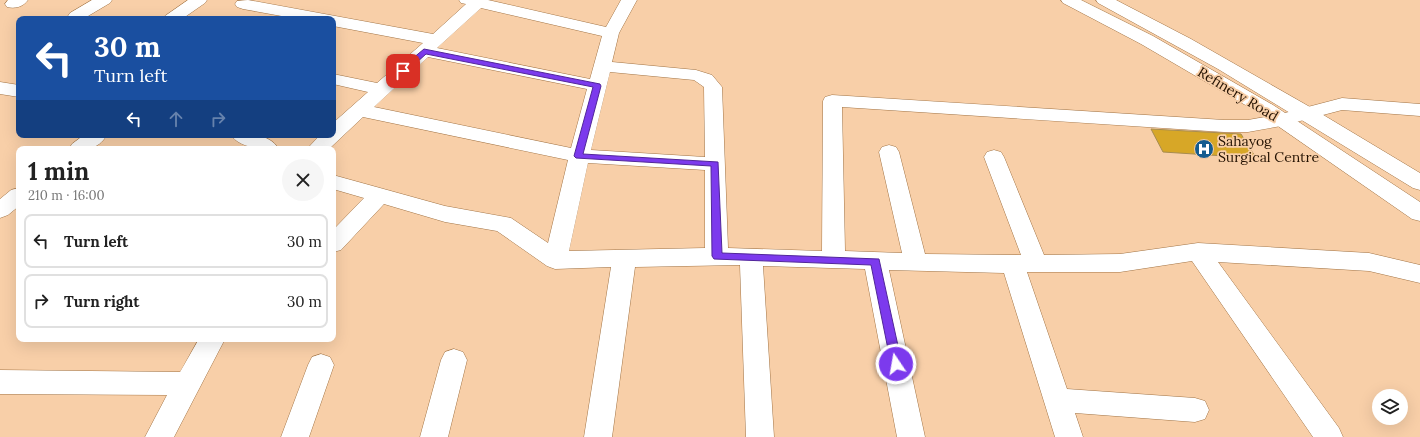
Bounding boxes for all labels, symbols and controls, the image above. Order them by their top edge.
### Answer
text: 30 m [94,29,161,65]
icon: left [28,32,80,84]
pin [386,54,420,88]
icon: arrive [392,60,414,82]
street label: Refinery Road [1194,63,1282,125]
text: Turn left [94,64,167,87]
icon: left [123,108,145,130]
icon: ahead [165,108,187,130]
icon: right [207,108,229,130]
place label: Sahayog Surgical Centre [1218,132,1319,166]
hospital icon: Sahayog Surgical Centre [1193,138,1215,160]
text: 1 min [28,156,89,187]
button: close [282,159,324,201]
text: 210 m · 16:00 [28,187,105,204]
icon: left [30,230,52,252]
text: Turn left [64,232,128,251]
text: 30 m [287,232,322,251]
icon: right [30,290,52,312]
text: Turn right [64,292,140,311]
text: 30 m [287,292,322,311]
position arrow [875,343,917,385]
map controls [1372,389,1408,425]
button: layers [1372,389,1408,425]

